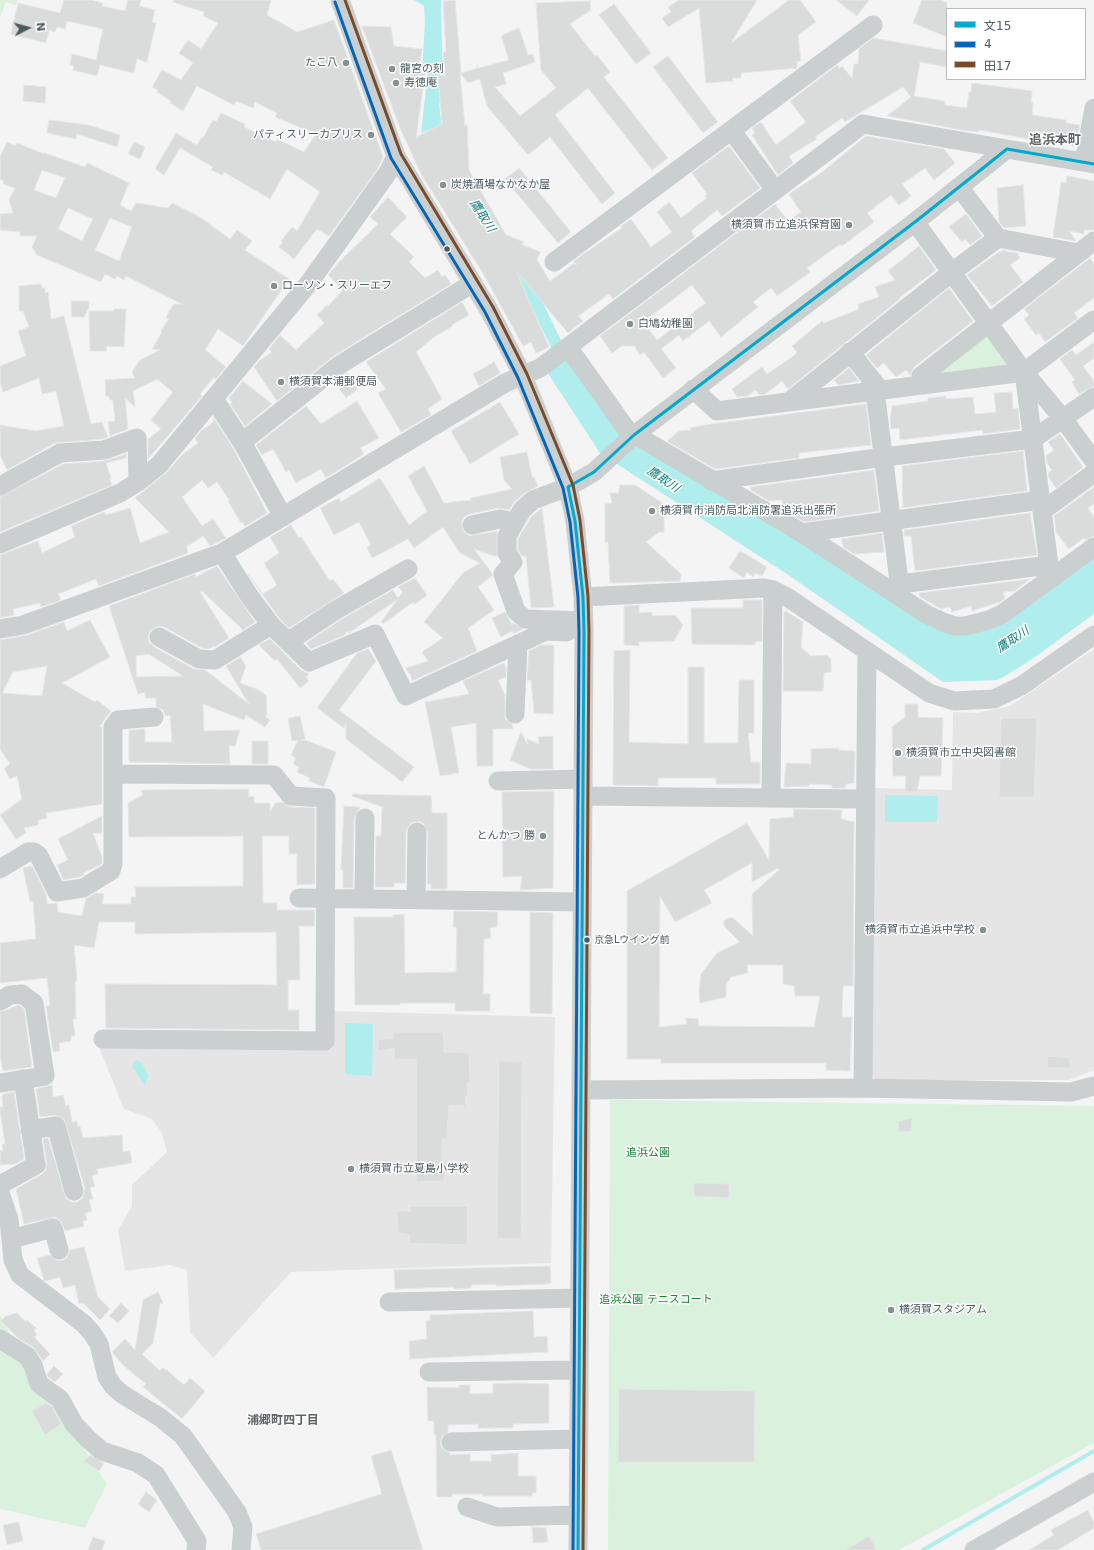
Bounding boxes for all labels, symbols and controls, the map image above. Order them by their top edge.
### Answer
north arrow [8,8,48,48]
legend [946,8,1086,80]
text: 文15 [984,19,1011,33]
text: N [33,21,47,32]
text: 4 [984,37,992,51]
place label: たこ八 [305,56,338,70]
marker: たこ八 [341,58,351,68]
text: 田17 [984,59,1011,73]
place label: 龍宮の刻 [400,62,444,76]
marker: 龍宮の刻 [387,64,397,74]
place label: 寿徳庵 [404,76,437,90]
marker: 寿徳庵 [391,78,401,88]
place label: パティスリーカプリス [253,128,363,142]
marker: パティスリーカプリス [366,130,376,140]
district label: 追浜本町 [1029,133,1081,149]
place label: 炭焼酒場なかなか屋 [451,178,550,192]
marker: 炭焼酒場なかなか屋 [438,180,448,190]
water label: 鷹取川 [466,197,498,235]
place label: 横須賀市立追浜保育園 [731,218,841,232]
marker: 横須賀市立追浜保育園 [844,220,854,230]
unlabelled marker [442,244,452,254]
place label: ローソン・スリーエフ [282,279,392,293]
marker: ローソン・スリーエフ [269,281,279,291]
place label: 白鳩幼稚園 [638,317,693,331]
marker: 白鳩幼稚園 [625,319,635,329]
place label: 横須賀本浦郵便局 [289,375,377,389]
marker: 横須賀本浦郵便局 [276,377,286,387]
water label: 鷹取川 [644,464,682,496]
place label: 横須賀市消防局北消防署追浜出張所 [660,504,836,518]
marker: 横須賀市消防局北消防署追浜出張所 [647,506,657,516]
water label: 鷹取川 [994,624,1032,656]
place label: 横須賀市立中央図書館 [906,746,1016,760]
marker: 横須賀市立中央図書館 [893,748,903,758]
place label: とんかつ 勝 [477,829,535,843]
marker: とんかつ 勝 [538,831,548,841]
place label: 横須賀市立追浜中学校 [865,923,975,937]
marker: 横須賀市立追浜中学校 [978,925,988,935]
place label: 京急Lウイング前 [594,934,670,946]
marker: 京急Lウイング前 [582,935,592,945]
park label: 追浜公園 [626,1146,670,1160]
place label: 横須賀市立夏島小学校 [359,1162,469,1176]
marker: 横須賀市立夏島小学校 [346,1164,356,1174]
park label: 追浜公園 テニスコート [599,1293,713,1307]
place label: 横須賀スタジアム [899,1303,987,1317]
marker: 横須賀スタジアム [886,1305,896,1315]
district label: 浦郷町四丁目 [247,1414,319,1428]

